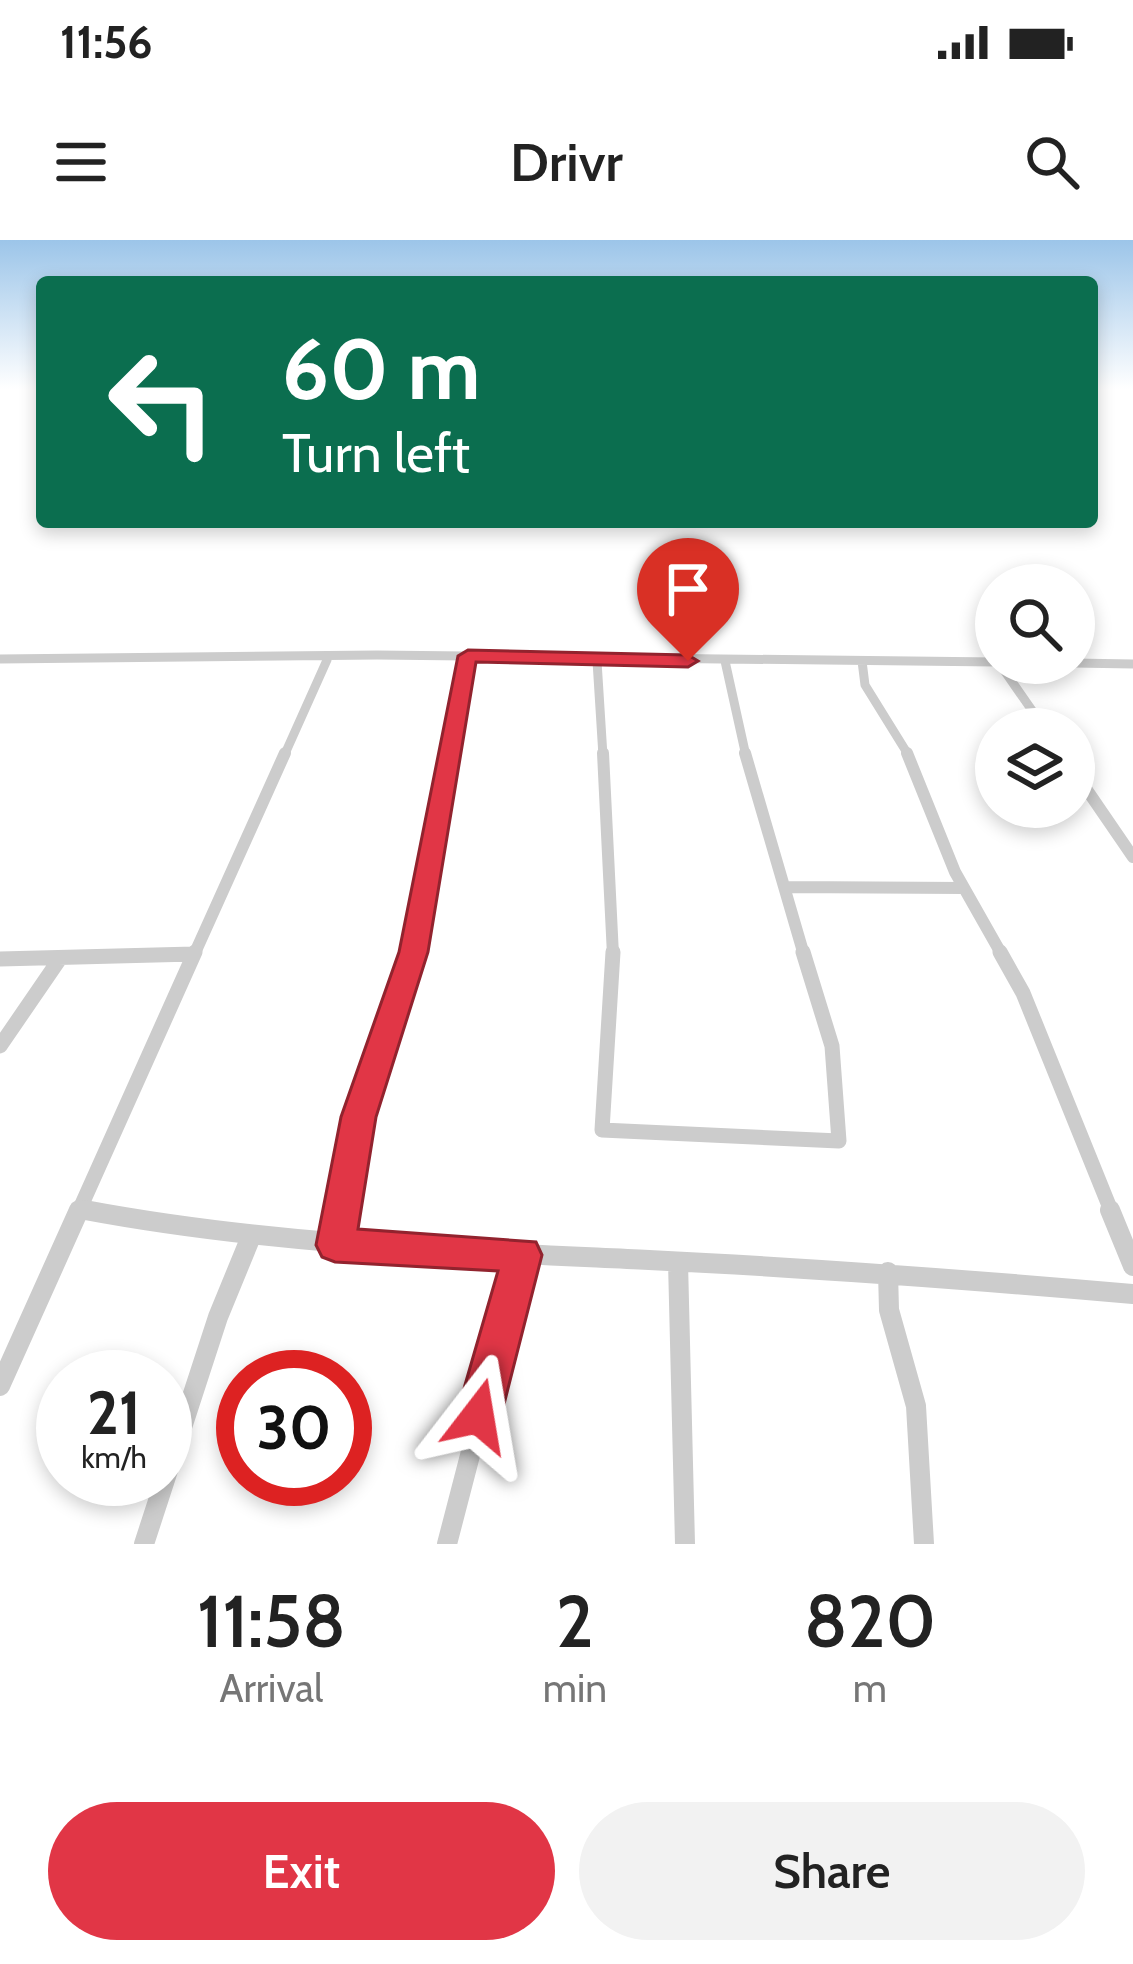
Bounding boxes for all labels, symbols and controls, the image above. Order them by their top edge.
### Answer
text: 11:56 [60,15,153,69]
icon: menu [48,129,114,195]
text: Drivr [510,129,623,195]
icon: search [1019,129,1085,195]
text: 60 m [282,318,480,420]
icon: left [84,324,240,480]
text: Turn left [282,420,470,486]
pin [637,538,739,661]
icon: arrive [655,556,721,622]
map controls [975,564,1095,828]
button: search [975,564,1095,684]
button: layers [975,708,1095,828]
speed limit sign: 30 [216,1350,372,1506]
position arrow [415,1353,541,1479]
text: 21 [87,1376,141,1449]
text: km/h [81,1439,147,1476]
text: 11:58 [197,1578,346,1665]
text: 2 [556,1578,594,1665]
text: 820 [804,1578,936,1665]
text: Arrival [219,1664,323,1712]
text: min [543,1664,607,1712]
text: m [853,1664,887,1712]
button: Exit [48,1802,555,1940]
button: Share [579,1802,1085,1940]

